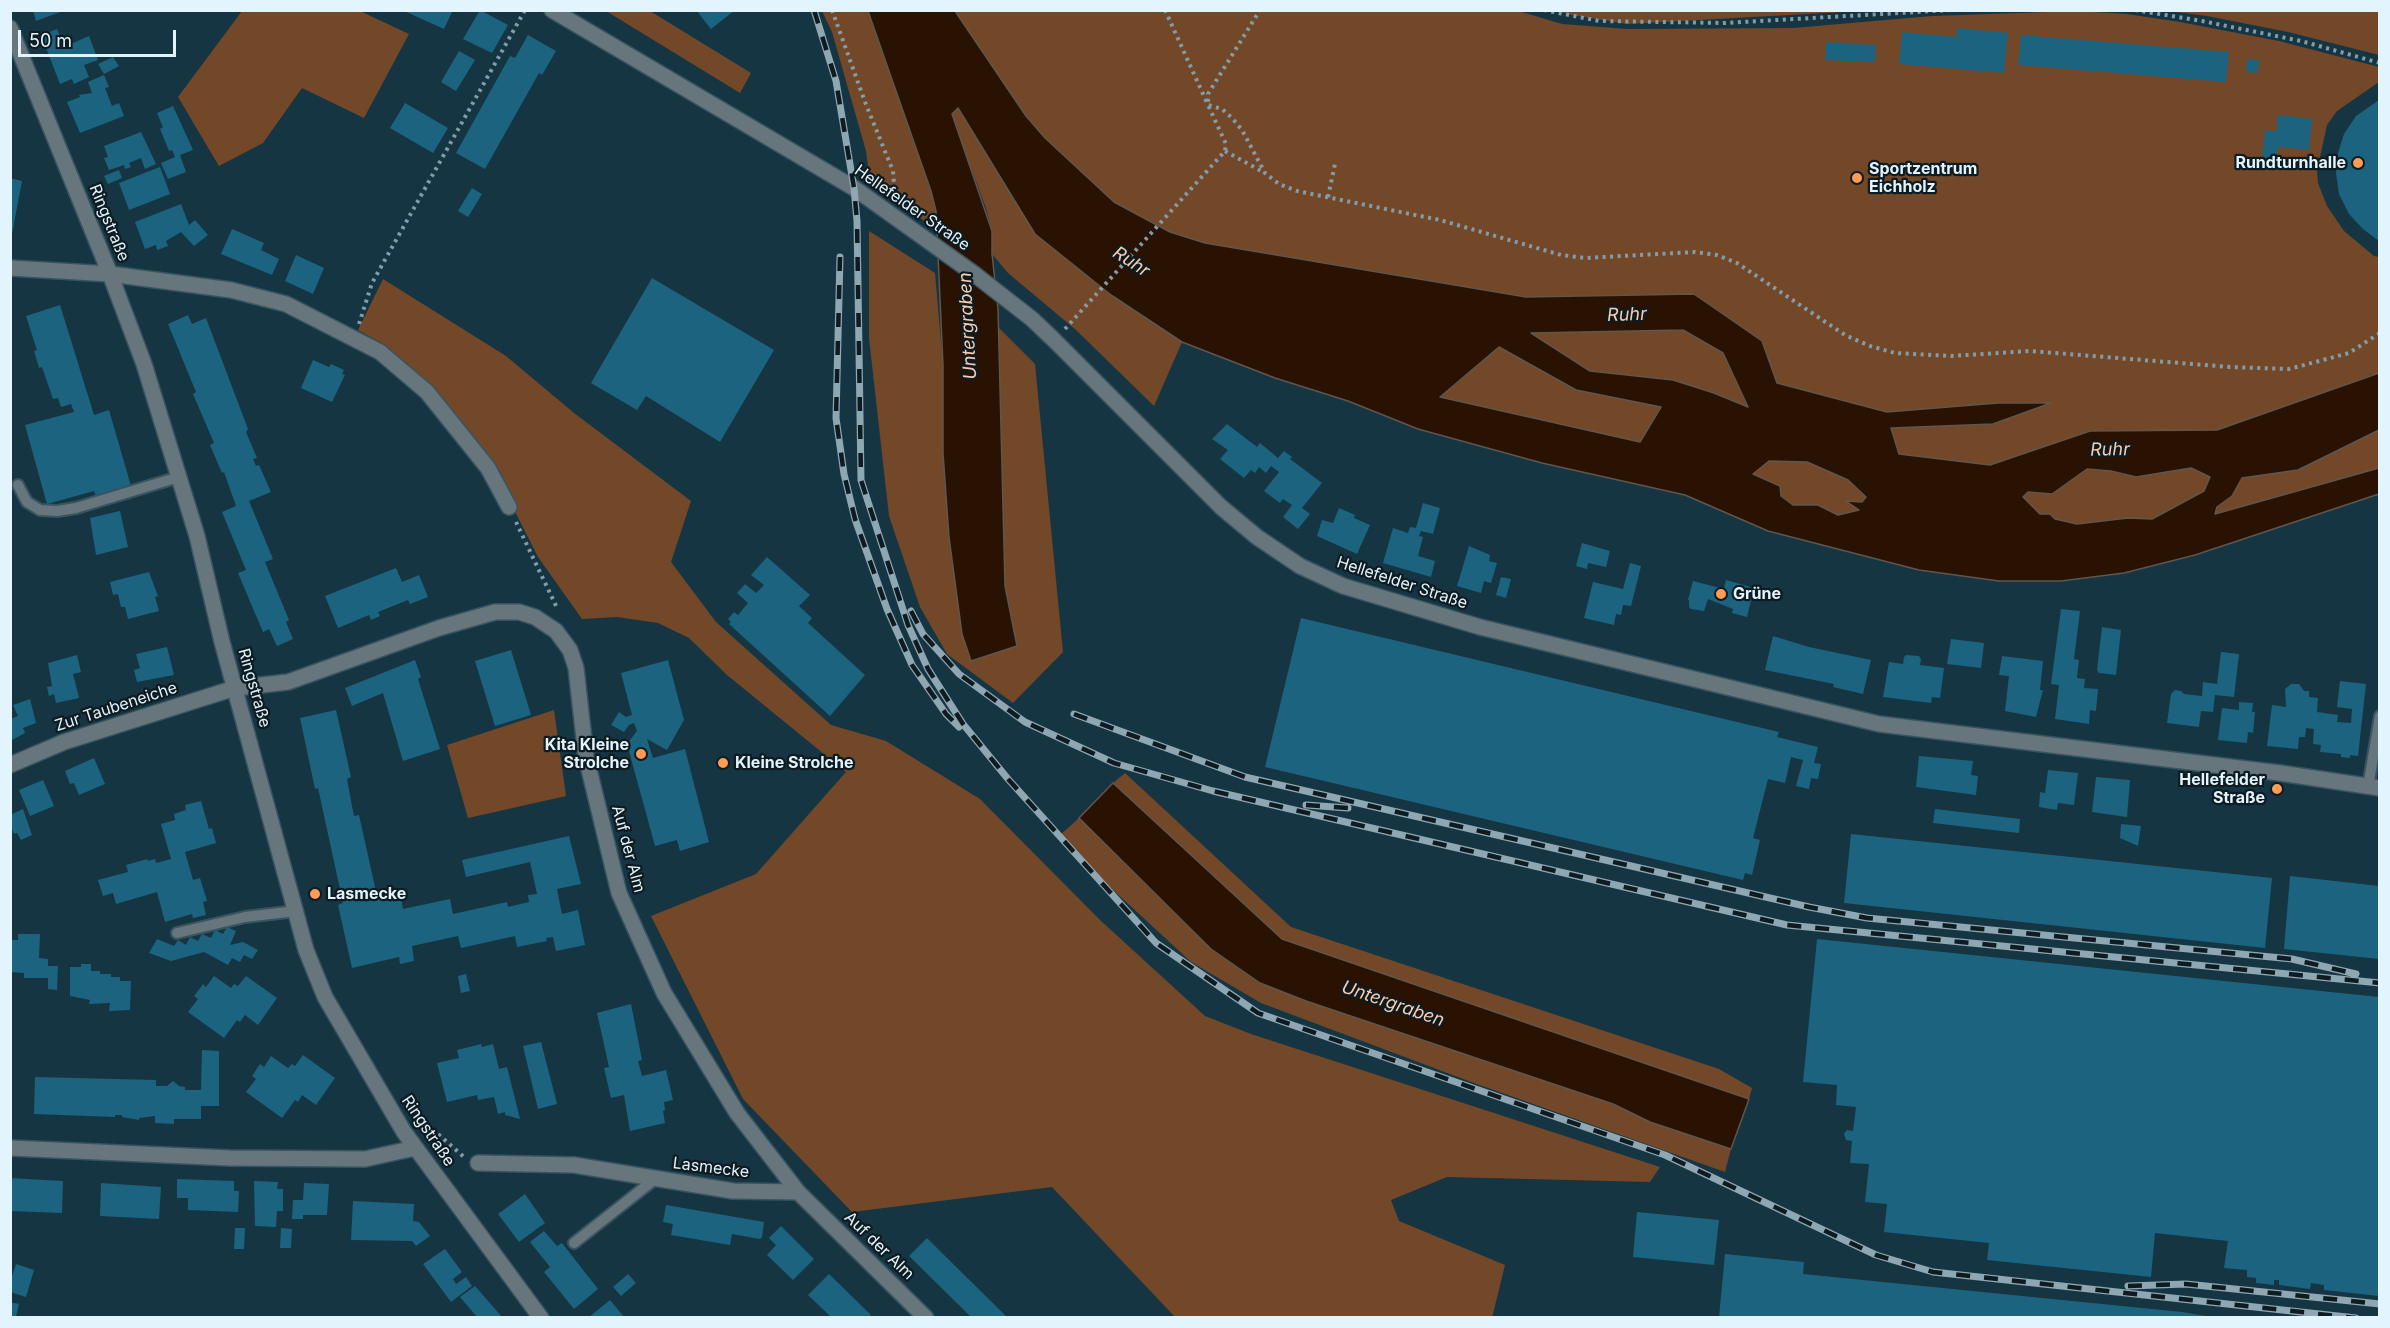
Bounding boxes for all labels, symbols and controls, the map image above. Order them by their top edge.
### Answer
scale bar [21,18,178,56]
text: 50 m [29,30,72,51]
place label: Rundturnhalle [2235,153,2346,173]
marker: Rundturnhalle [2351,156,2365,170]
place label: Sportzentrum Eichholz [1869,159,1977,197]
street label: Hellefelder Straße [851,161,973,255]
marker: Sportzentrum Eichholz [1850,171,1864,185]
street label: Ringstraße [85,182,133,264]
water label: Ruhr [1108,242,1154,282]
water label: Untergraben [954,272,982,380]
water label: Ruhr [1607,304,1647,326]
water label: Ruhr [2090,439,2130,461]
street label: Hellefelder Straße [1334,553,1470,613]
place label: Grüne [1733,584,1781,604]
marker: Grüne [1714,587,1728,601]
street label: Ringstraße [234,646,274,730]
street label: Zur Taubeneiche [52,678,180,736]
place label: Kita Kleine Strolche [545,735,629,773]
marker: Kita Kleine Strolche [634,747,648,761]
place label: Kleine Strolche [735,753,854,773]
marker: Kleine Strolche [716,756,730,770]
place label: Hellefelder Straße [2179,770,2265,808]
marker: Hellefelder Straße [2270,782,2284,796]
street label: Auf der Alm [607,803,649,895]
place label: Lasmecke [327,884,406,904]
marker: Lasmecke [308,887,322,901]
water label: Untergraben [1339,976,1447,1032]
street label: Ringstraße [397,1092,459,1170]
street label: Lasmecke [672,1154,750,1182]
street label: Auf der Alm [840,1208,918,1284]

